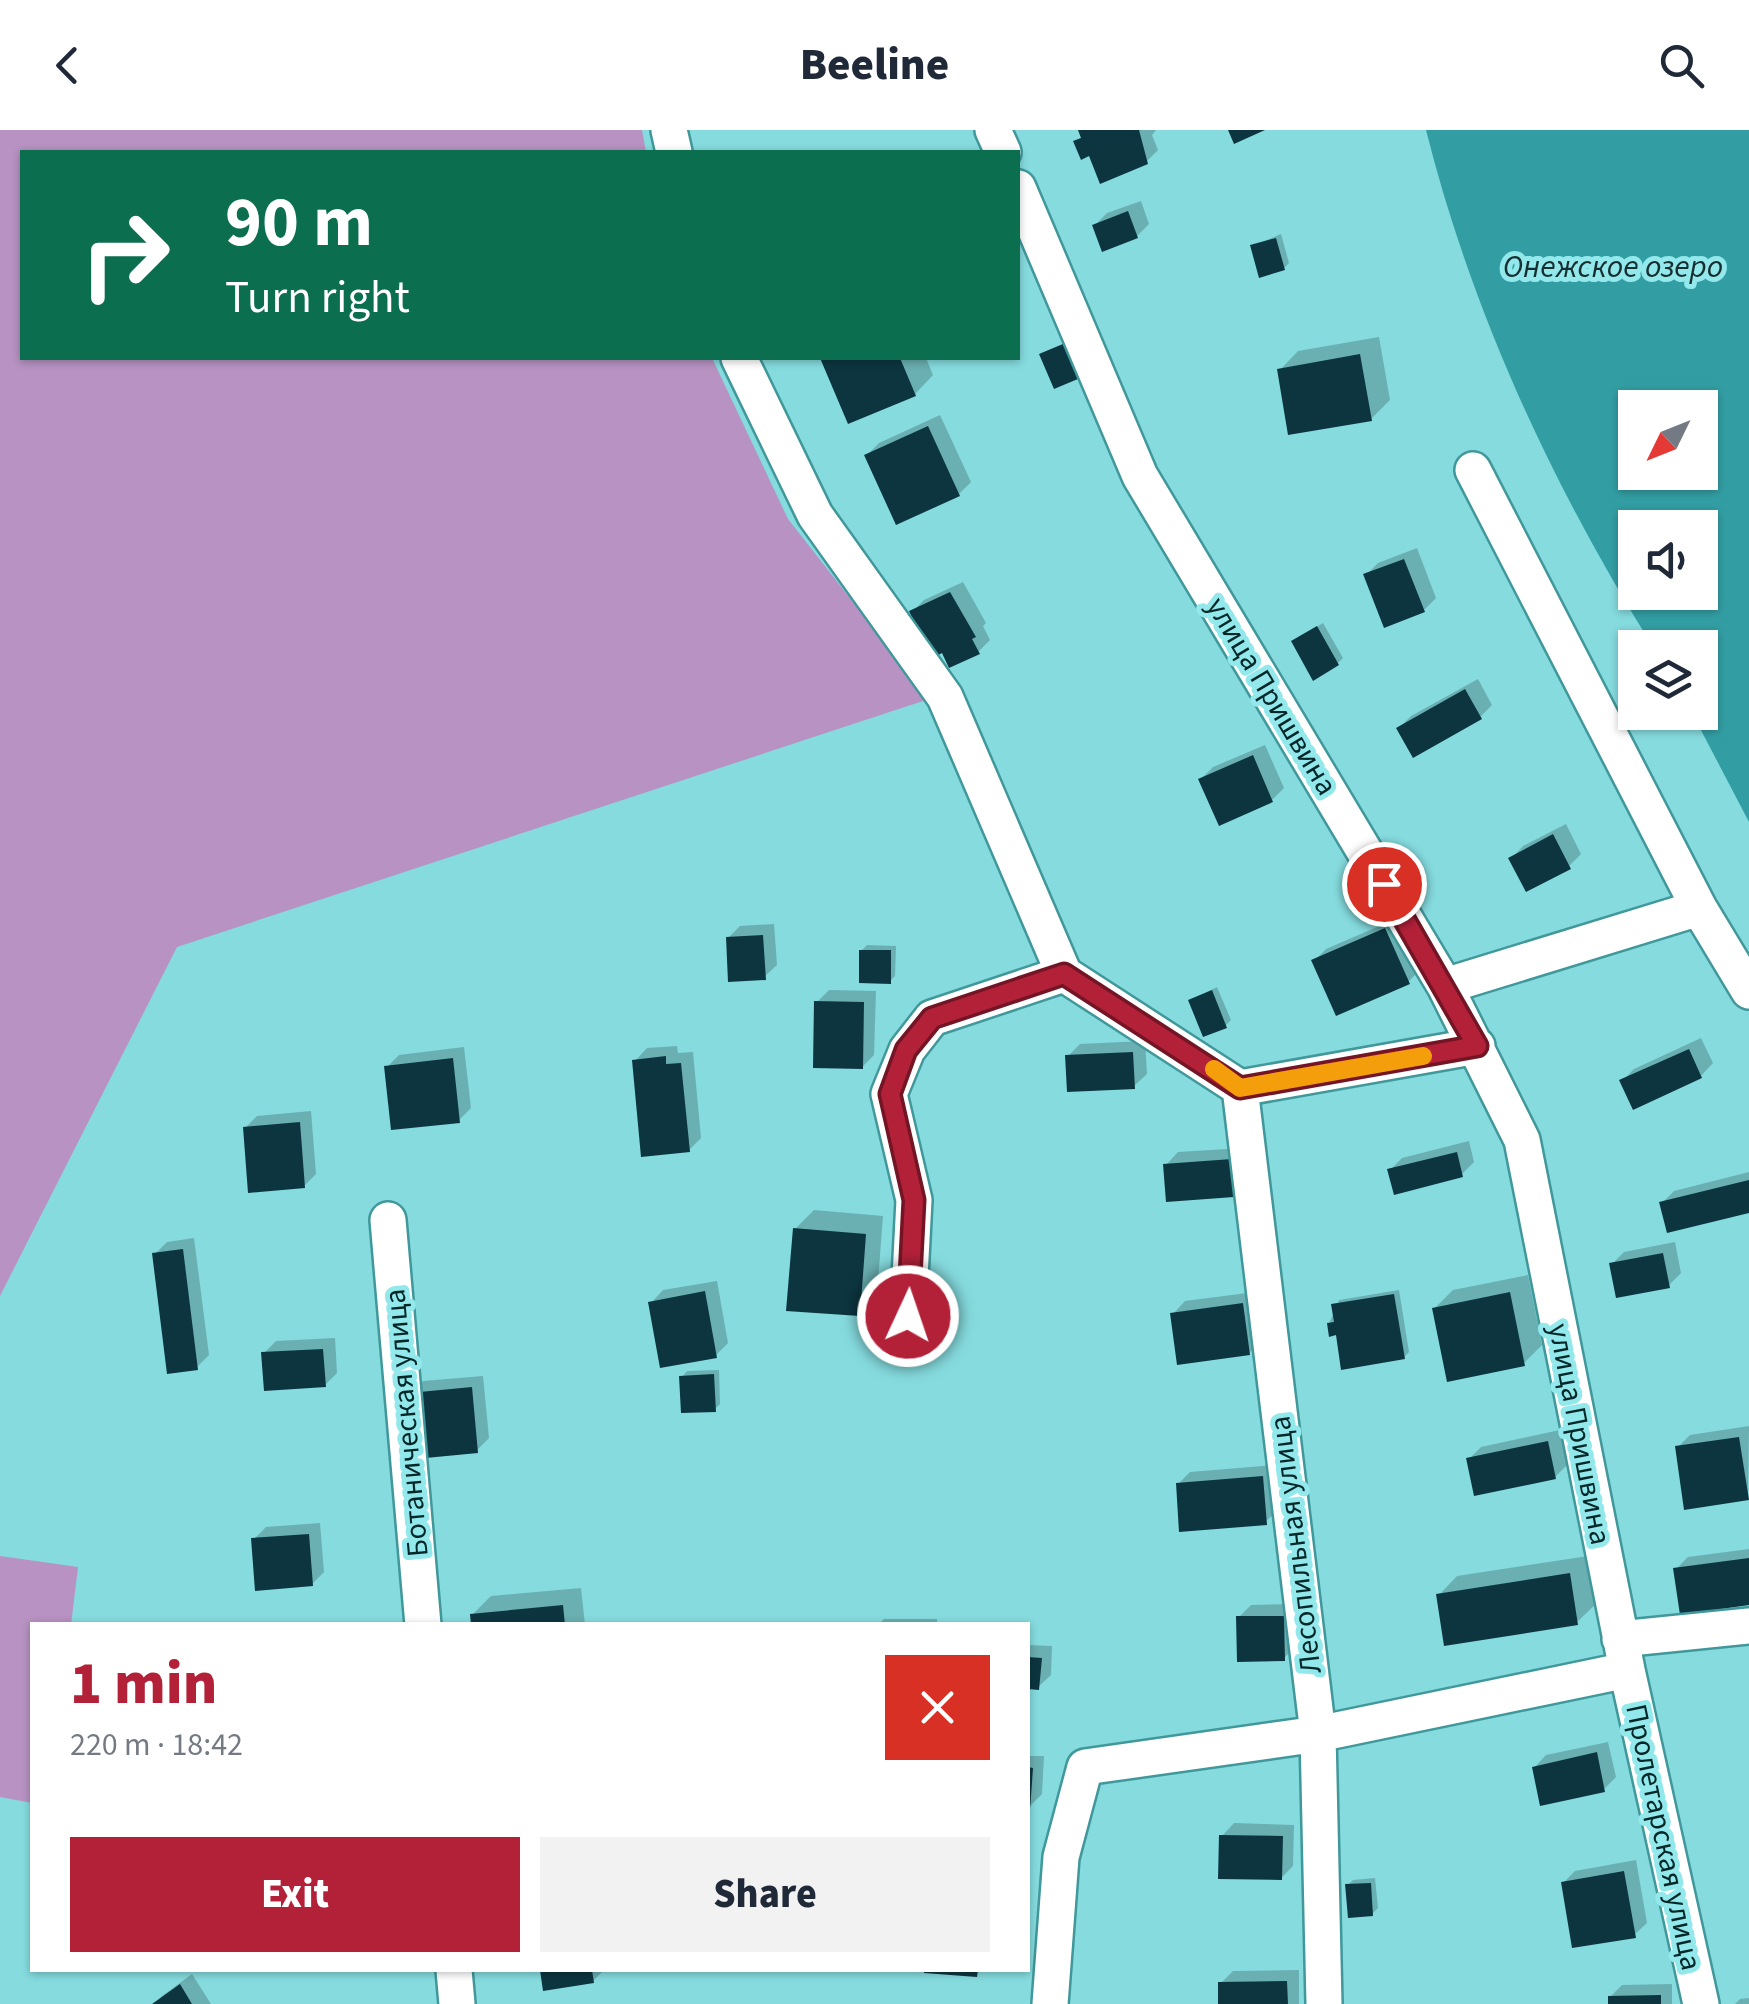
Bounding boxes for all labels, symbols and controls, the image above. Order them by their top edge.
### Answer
text: Beeline [800,33,949,97]
icon: back [40,38,95,93]
icon: search [1654,38,1709,93]
text: 90 m [225,173,373,273]
icon: right [60,190,190,320]
water label: Онежское озеро [1503,244,1723,290]
text: Turn right [225,266,410,330]
north arrow [1618,390,1718,490]
map controls [1618,390,1718,730]
button: sound [1618,510,1718,610]
street label: улица Пришвина [1195,589,1348,803]
button: layers [1618,630,1718,730]
pin [1342,842,1427,927]
icon: arrive [1357,857,1412,912]
position arrow [856,1264,960,1368]
street label: Ботаническая улица [373,1287,440,1559]
street label: улица Пришвина [1537,1320,1622,1548]
street label: Лесопильная улица [1258,1414,1333,1676]
text: 1 min [70,1642,217,1727]
button: close [885,1655,990,1760]
street label: Пролетарская улица [1614,1700,1713,1974]
text: 220 m · 18:42 [70,1722,243,1768]
button: Exit [70,1837,520,1952]
button: Share [540,1837,990,1952]

